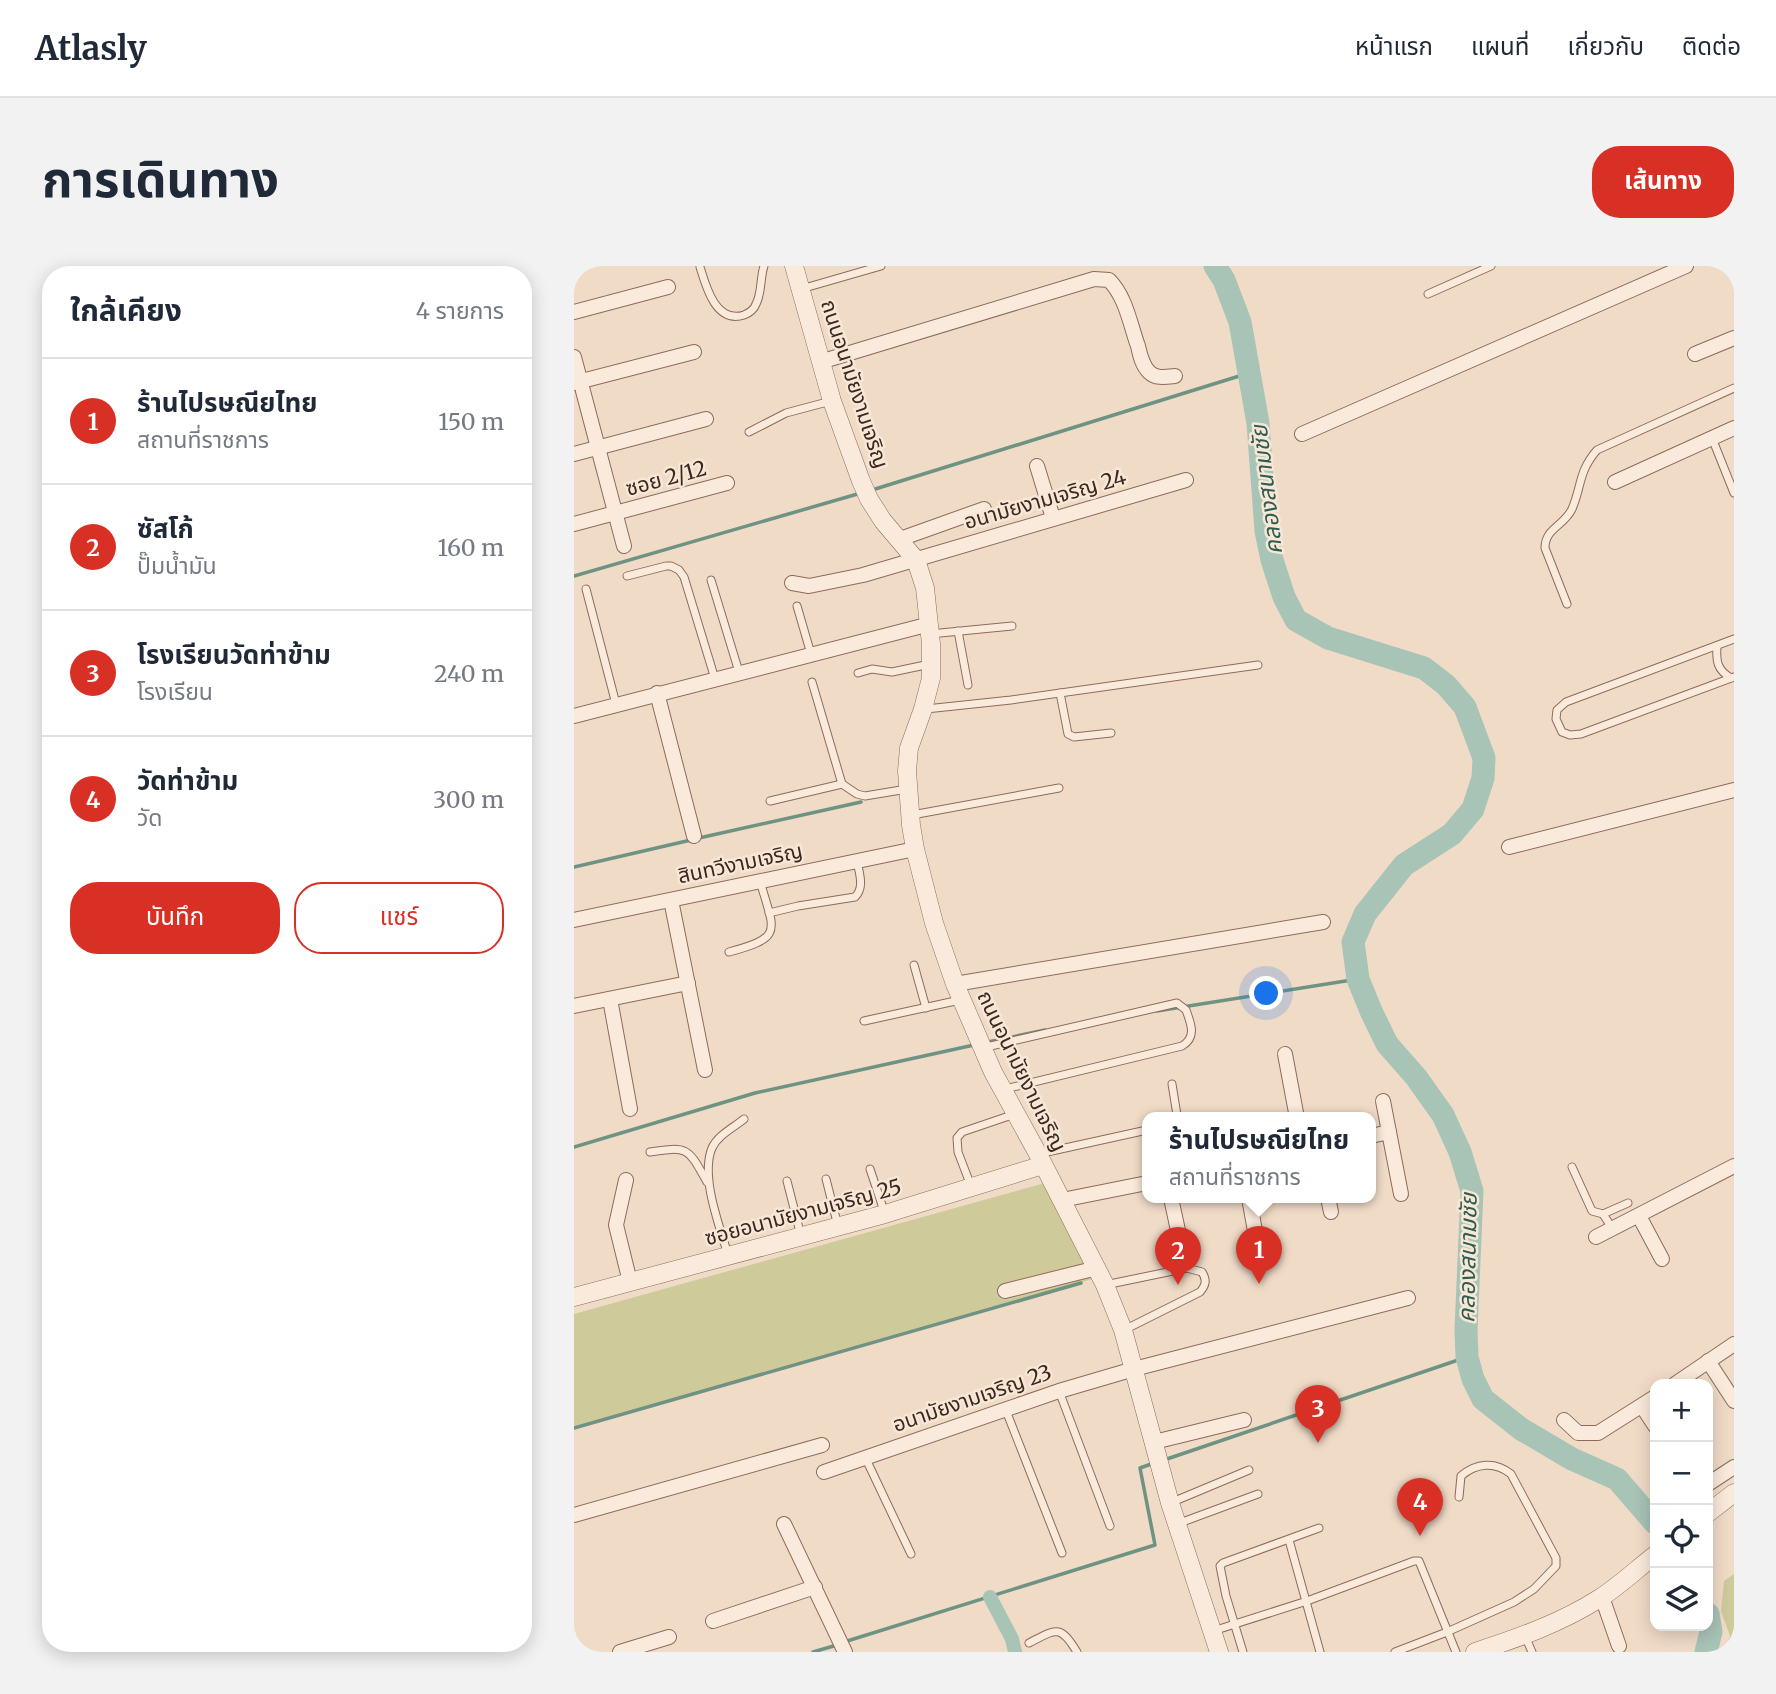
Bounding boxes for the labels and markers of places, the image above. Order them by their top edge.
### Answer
pin: 1 [1236,1226,1282,1284]
pin: 2 [1155,1227,1201,1285]
pin: 3 [1295,1385,1341,1443]
pin: 4 [1397,1478,1443,1536]

